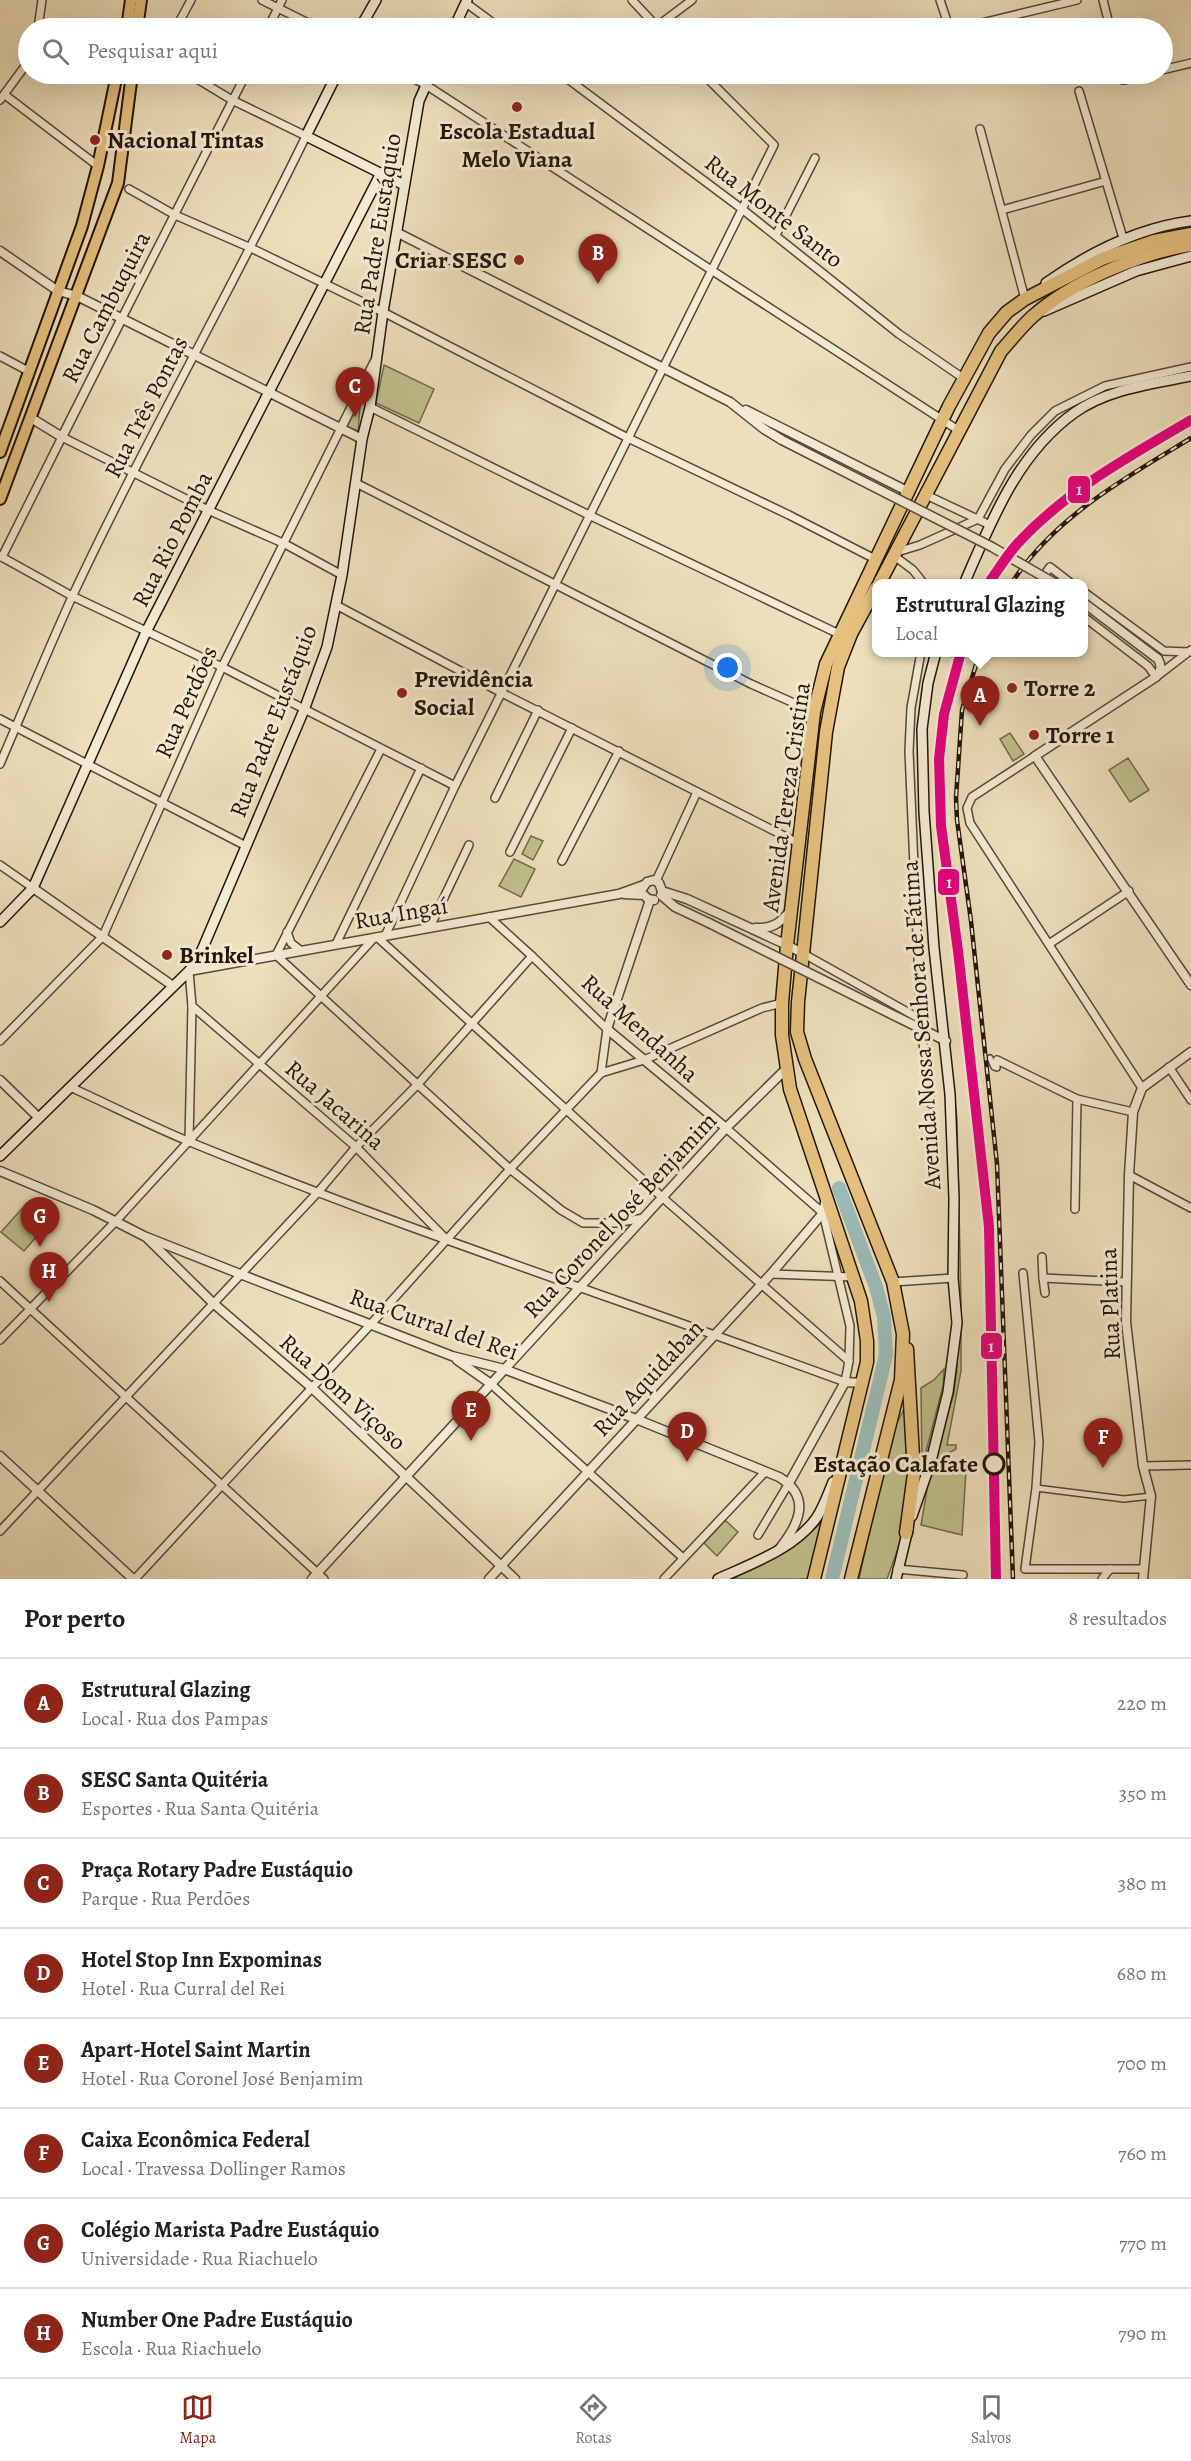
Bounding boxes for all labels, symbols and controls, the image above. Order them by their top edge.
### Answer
search box [18,18,1173,84]
icon: search [39,35,72,68]
text: Pesquisar aqui [87,36,218,66]
marker: Escola Estadual Melo Viana [510,100,524,114]
place label: Escola Estadual Melo Viana [439,115,596,175]
place label: Nacional Tintas [107,124,264,156]
street label: Rua Padre Eustáquio [345,131,409,337]
marker: Nacional Tintas [88,133,102,147]
street label: Rua Monte Santo [698,147,850,275]
street label: Rua Cambuquira [54,225,158,388]
pin: B [578,234,618,284]
place label: Criar SESC [395,244,507,276]
marker: Criar SESC [512,253,526,267]
street label: Rua Três Pontas [96,331,196,483]
pin: C [336,368,374,417]
street label: Rua Rio Pomba [124,465,220,612]
line badge: 1 [1067,475,1091,504]
text: 1 [1076,479,1082,501]
popup [872,579,1088,657]
text: Estrutural Glazing [895,590,1065,620]
street label: Rua Padre Eustáquio [222,620,324,822]
text: Local [895,620,938,647]
street label: Rua Perdões [147,641,225,763]
your location [713,653,742,682]
place label: Previdência Social [414,663,534,723]
place label: Torre 2 [1024,672,1096,704]
pin: A [960,676,1000,726]
street label: Avenida Tereza Cristina [754,679,818,915]
marker: Torre 2 [1005,681,1019,695]
marker: Previdência Social [395,686,409,700]
place label: Torre 1 [1046,719,1115,751]
marker: Torre 1 [1027,728,1041,742]
street label: Avenida Nossa Senhora de Fátima [893,859,949,1192]
line badge: 1 [937,868,960,896]
text: 1 [946,872,952,894]
street label: Rua Ingaí [352,889,450,937]
place label: Brinkel [179,939,254,971]
marker: Brinkel [160,948,174,962]
street label: Rua Mendanha [574,967,706,1090]
street label: Rua Jacarina [278,1053,392,1158]
street label: Rua Coronel José Benjamim [516,1105,724,1325]
pin: G [20,1198,60,1247]
street label: Rua Platina [1092,1247,1128,1361]
pin: H [29,1252,68,1302]
street label: Rua Curral del Rei [345,1280,523,1368]
street label: Rua Aquidaban [585,1313,711,1443]
street label: Rua Dom Viçoso [273,1327,413,1458]
line badge: 1 [980,1332,1003,1360]
text: 1 [988,1336,994,1358]
pin: E [452,1392,490,1441]
pin: D [668,1412,706,1462]
pin: F [1084,1418,1122,1468]
place label: Estação Calafate [813,1448,978,1480]
marker: Estação Calafate [983,1453,1005,1475]
text: Por perto [24,1601,125,1636]
text: 8 resultados [1069,1605,1167,1632]
text: Estrutural Glazing [81,1675,251,1705]
text: A [37,1690,50,1717]
text: 220 m [1117,1690,1167,1717]
text: Local · Rua dos Pampas [81,1705,268,1732]
text: SESC Santa Quitéria [81,1765,268,1795]
text: B [37,1780,50,1807]
text: 350 m [1119,1780,1167,1807]
text: Esportes · Rua Santa Quitéria [81,1795,319,1822]
text: Praça Rotary Padre Eustáquio [81,1855,353,1885]
text: C [37,1870,50,1897]
text: 380 m [1118,1870,1167,1897]
text: Parque · Rua Perdões [81,1885,250,1912]
text: Hotel Stop Inn Expominas [81,1945,322,1975]
text: D [37,1960,50,1987]
text: 680 m [1117,1960,1167,1987]
text: Hotel · Rua Curral del Rei [81,1975,285,2002]
text: Apart-Hotel Saint Martin [81,2035,311,2065]
text: E [38,2050,49,2077]
text: 700 m [1117,2050,1167,2077]
text: Hotel · Rua Coronel José Benjamim [81,2065,364,2092]
text: Caixa Econômica Federal [81,2125,310,2155]
text: F [38,2140,49,2167]
text: 760 m [1118,2140,1167,2167]
text: Local · Travessa Dollinger Ramos [81,2155,346,2182]
text: Colégio Marista Padre Eustáquio [81,2215,379,2245]
text: G [37,2230,50,2257]
text: 770 m [1119,2230,1167,2257]
text: Universidade · Rua Riachuelo [81,2245,318,2272]
text: Number One Padre Eustáquio [81,2305,353,2335]
text: H [36,2320,51,2347]
text: 790 m [1118,2320,1167,2347]
text: Escola · Rua Riachuelo [81,2335,262,2362]
tab: Mapa [180,2391,216,2449]
tab: Rotas [575,2391,612,2449]
tab: Salvos [971,2391,1012,2449]

